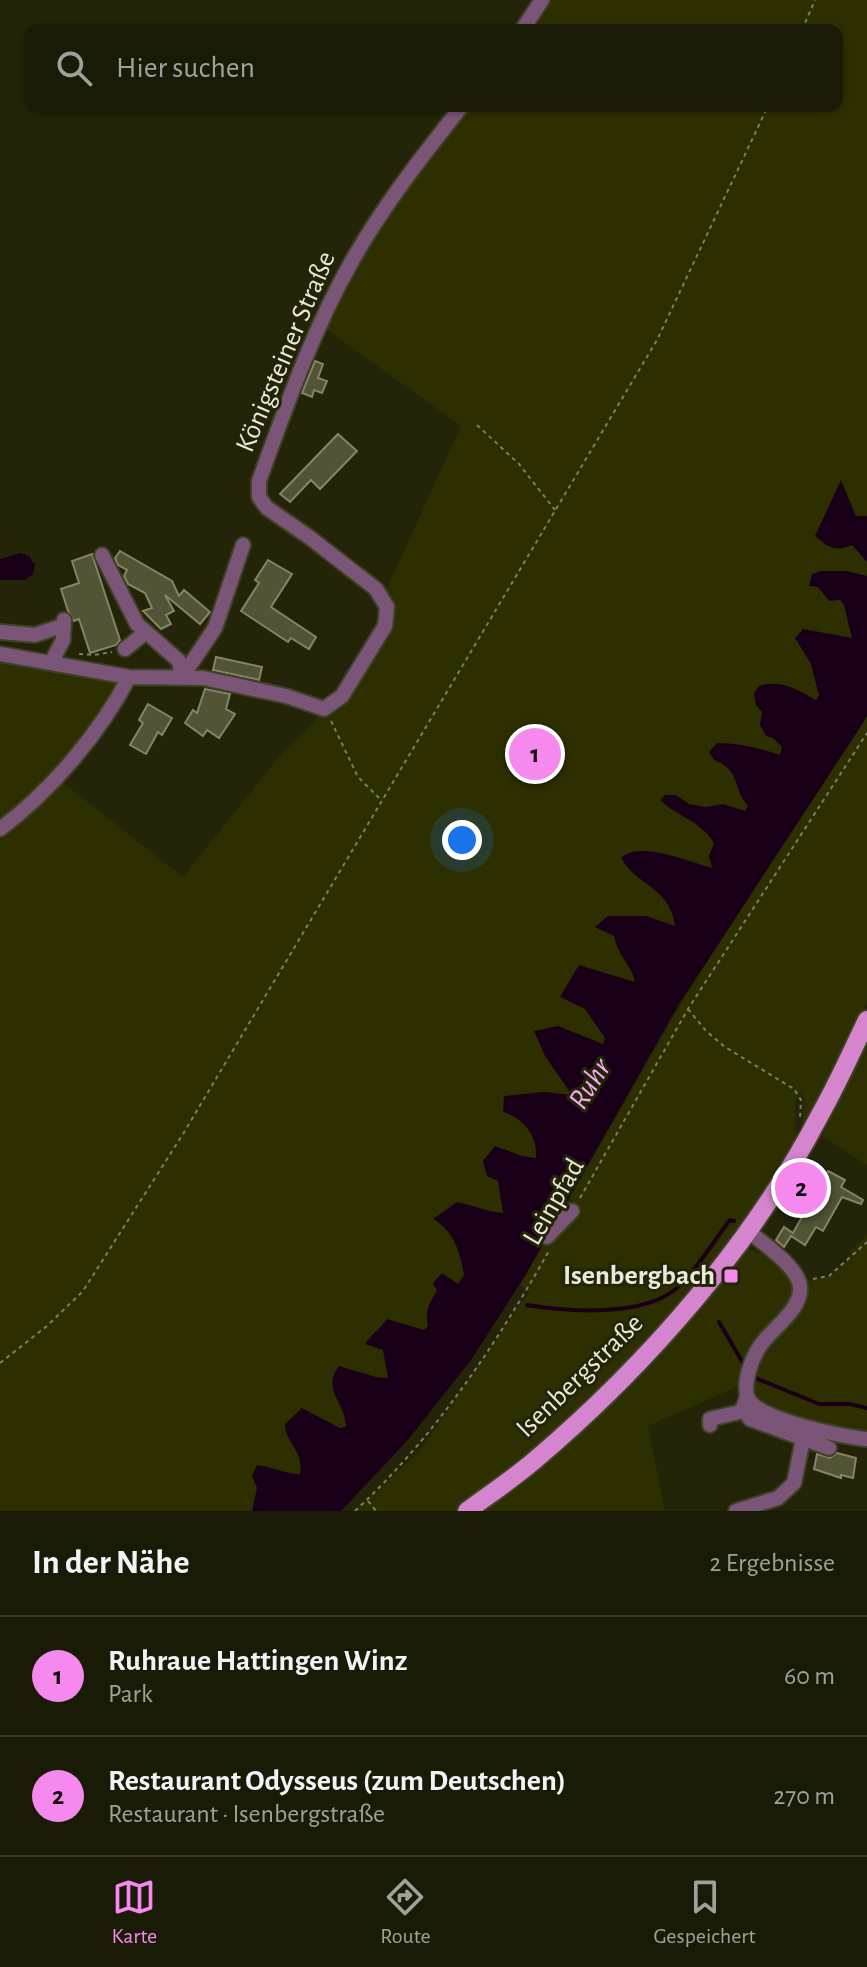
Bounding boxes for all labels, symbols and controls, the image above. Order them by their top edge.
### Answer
search box [24,24,843,112]
icon: search [52,46,96,90]
text: Hier suchen [116,53,255,83]
street label: Königsteiner Straße [231,248,341,456]
pin: 1 [509,724,561,784]
your location [442,820,482,860]
water label: Ruhr [563,1052,617,1115]
street label: Leinpfad [518,1154,590,1250]
pin: 2 [775,1158,827,1218]
place label: Isenbergbach [563,1262,715,1290]
marker: Isenbergbach [722,1267,740,1285]
street label: Isenbergstraße [511,1309,649,1443]
text: In der Nähe [32,1546,189,1580]
text: 2 Ergebnisse [710,1550,835,1576]
text: Ruhraue Hattingen Winz [108,1646,407,1676]
text: 1 [53,1663,63,1689]
text: 60 m [784,1663,835,1689]
text: Park [108,1681,153,1707]
text: Restaurant Odysseus (zum Deutschen) [108,1766,566,1796]
text: 2 [52,1783,64,1809]
text: 270 m [774,1783,835,1809]
text: Restaurant · Isenbergstraße [108,1801,385,1827]
tab: Karte [112,1875,157,1949]
tab: Route [380,1875,431,1949]
tab: Gespeichert [654,1875,755,1949]

